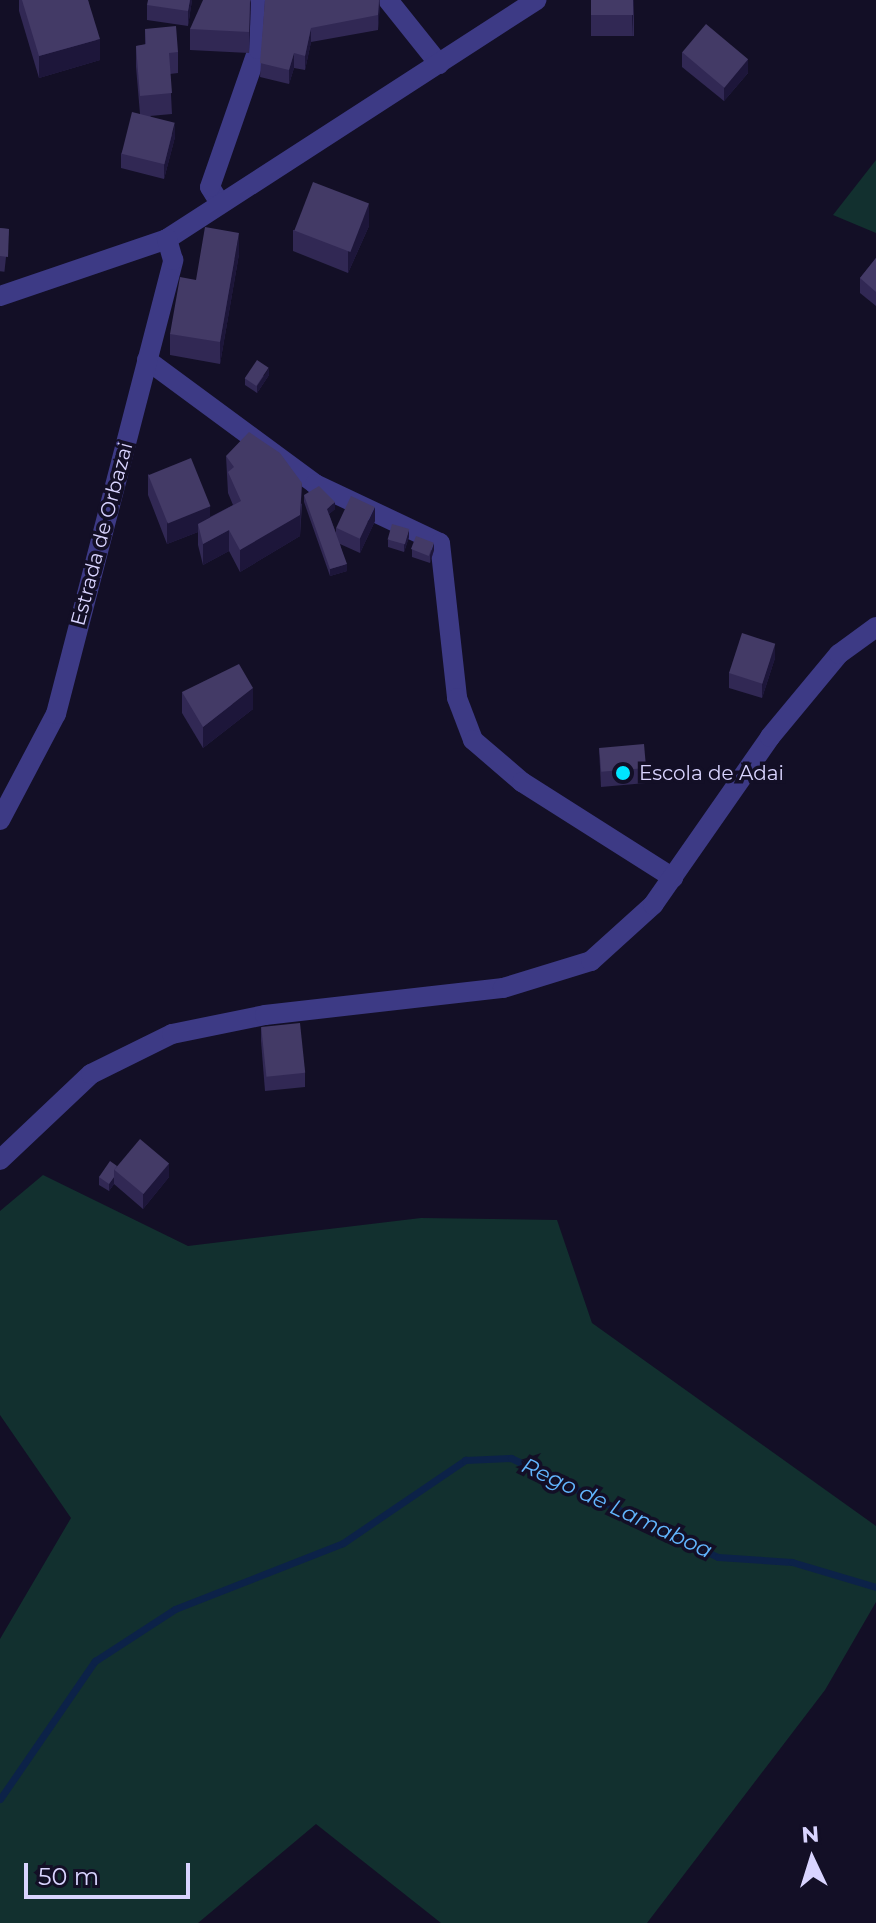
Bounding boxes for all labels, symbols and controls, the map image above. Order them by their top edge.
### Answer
street label: Estrada de Orbazai [66,440,138,628]
place label: Escola de Adai [639,761,784,785]
marker: Escola de Adai [614,764,632,782]
water label: Rego de Lamaboa [517,1452,717,1564]
north arrow [772,1819,852,1899]
text: N [800,1820,820,1849]
scale bar [28,1847,194,1897]
text: 50 m [38,1862,99,1891]

